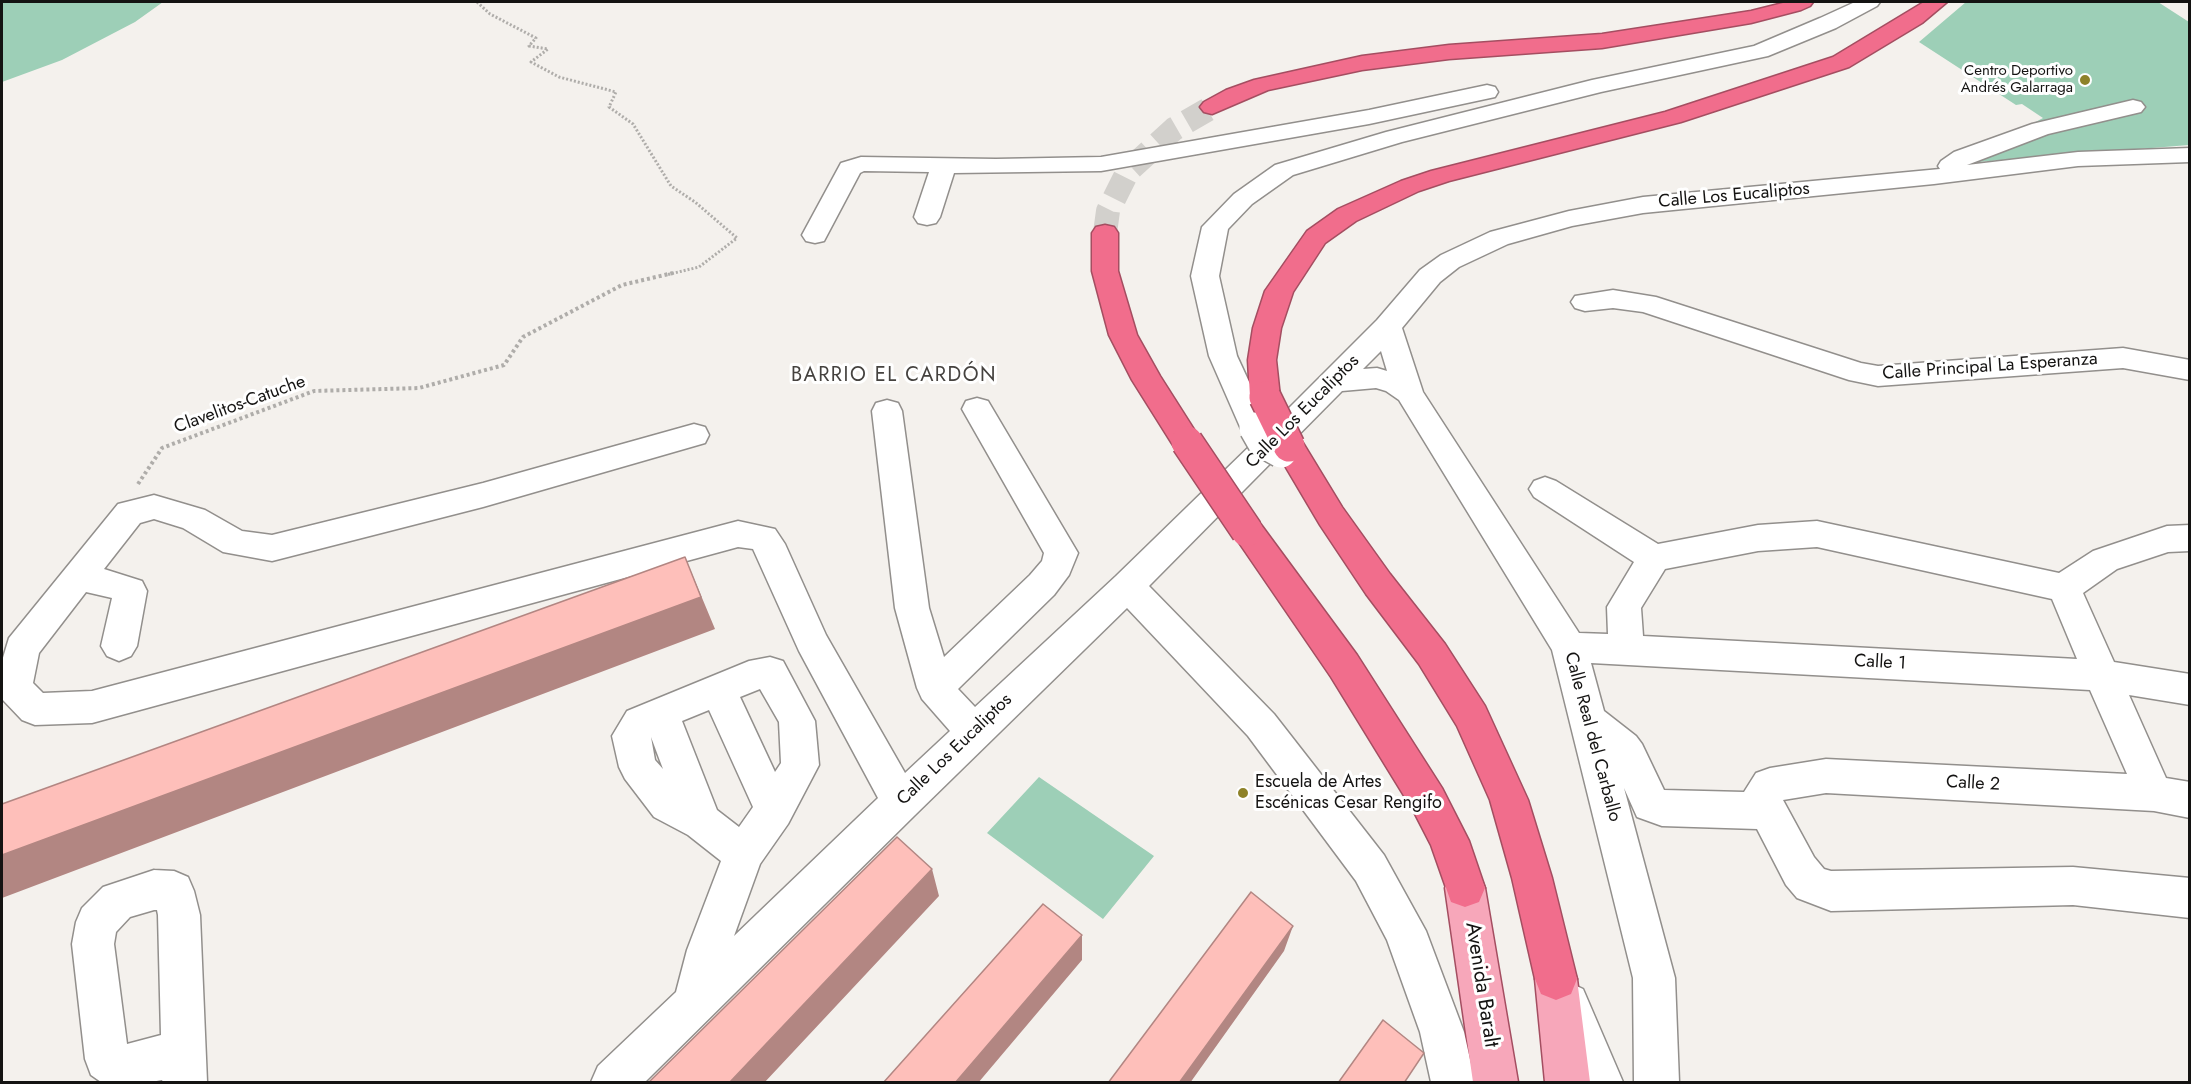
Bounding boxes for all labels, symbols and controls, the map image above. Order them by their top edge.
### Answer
place label: Centro Deportivo Andrés Galarraga [1961,62,2073,97]
marker: Centro Deportivo Andrés Galarraga [2078,73,2092,87]
street label: Calle Los Eucaliptos [1658,179,1810,213]
street label: Calle Principal La Esperanza [1882,349,2098,385]
street label: Calle Los Eucaliptos [1242,351,1364,473]
district label: BARRIO EL CARDÓN [791,364,997,388]
street label: Clavelitos-Catuche [171,371,309,439]
street label: Calle Real del Carballo [1559,650,1625,824]
street label: Calle 1 [1853,651,1907,675]
street label: Calle Los Eucaliptos [893,690,1017,810]
place label: Escuela de Artes Escénicas Cesar Rengifo [1255,772,1442,814]
street label: Calle 2 [1945,772,2001,796]
marker: Escuela de Artes Escénicas Cesar Rengifo [1236,786,1250,800]
street label: Avenida Baralt [1459,921,1503,1049]

